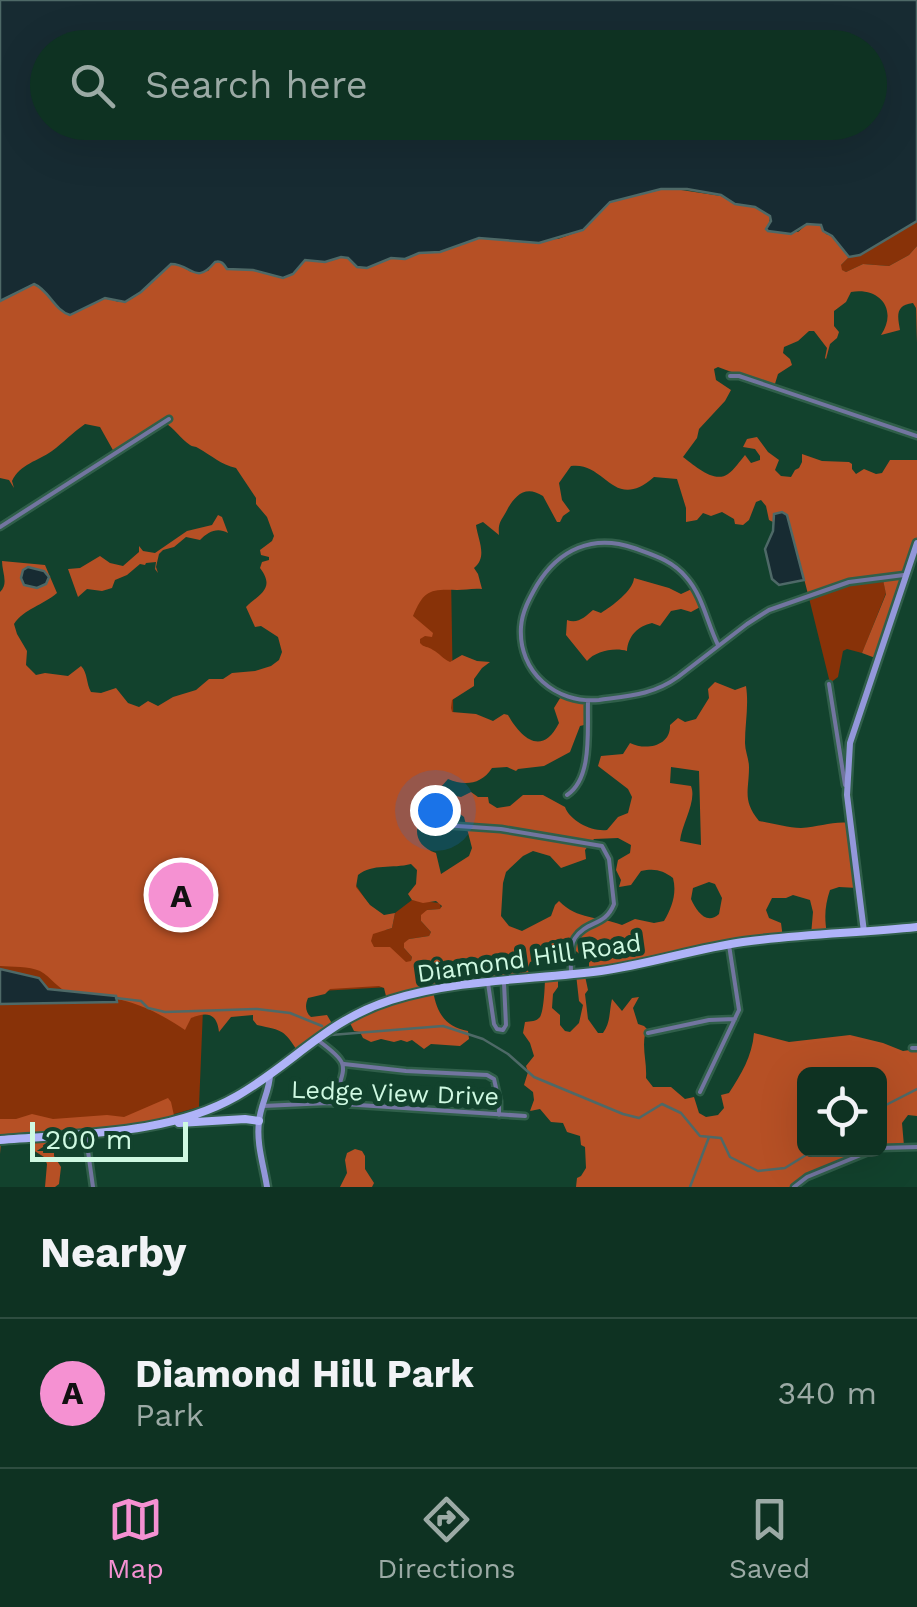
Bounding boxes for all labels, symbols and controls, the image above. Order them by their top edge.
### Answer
search box [30,30,887,140]
icon: search [65,58,120,113]
text: Search here [145,63,368,107]
your location [410,785,461,836]
pin: A [148,858,214,932]
street label: Diamond Hill Road [415,928,643,988]
map controls [797,1067,887,1157]
button: locate [797,1067,887,1157]
street label: Ledge View Drive [291,1075,499,1111]
scale bar [30,1117,188,1162]
text: 200 m [45,1123,132,1156]
text: Nearby [40,1228,187,1277]
text: Diamond Hill Park [135,1352,474,1396]
text: A [62,1374,83,1412]
text: 340 m [777,1374,877,1412]
text: Park [135,1396,204,1434]
tab: Map [107,1492,164,1585]
tab: Directions [377,1492,516,1585]
tab: Saved [729,1492,810,1585]

